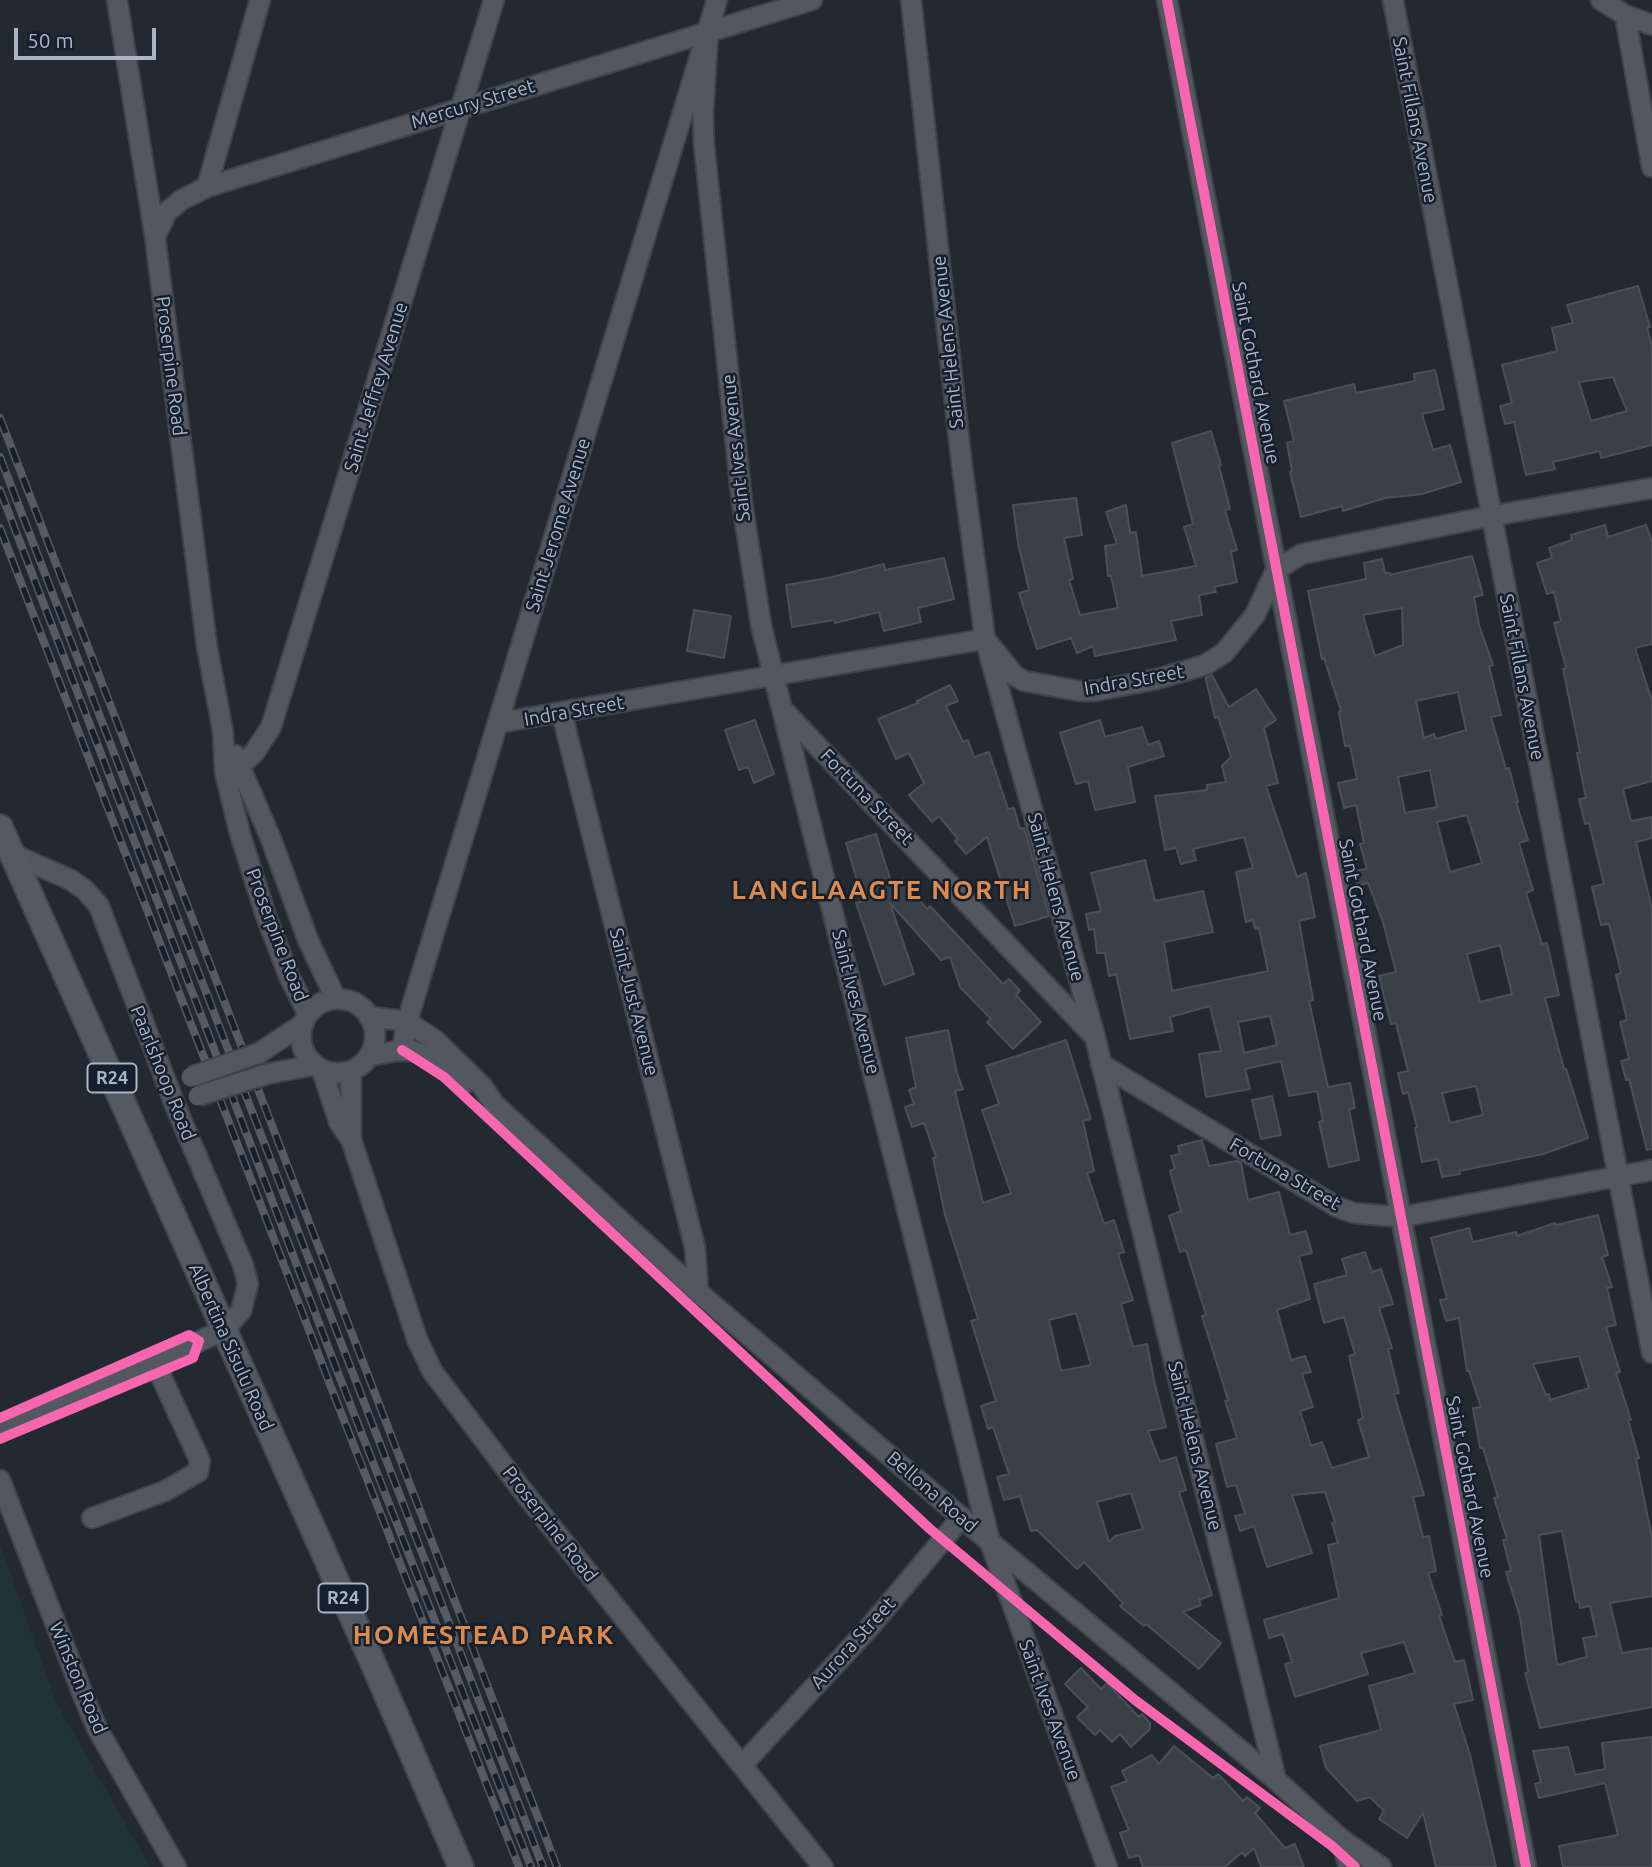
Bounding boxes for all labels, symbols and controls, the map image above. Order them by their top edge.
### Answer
scale bar [18,14,159,58]
text: 50 m [27,28,74,52]
street label: Saint Fillans Avenue [1388,35,1442,205]
street label: Mercury Street [408,74,538,134]
street label: Saint Helens Avenue [928,254,968,430]
street label: Saint Gothard Avenue [1227,280,1285,466]
street label: Proserpine Road [151,295,191,437]
street label: Saint Jeffrey Avenue [339,299,413,475]
street label: Saint Ives Avenue [717,373,755,523]
street label: Saint Jerome Avenue [521,435,595,615]
street label: Saint Fillans Avenue [1495,592,1549,762]
street label: Indra Street [1082,660,1186,700]
street label: Indra Street [522,691,626,731]
street label: Fortuna Street [816,744,918,850]
street label: Saint Helens Avenue [1023,810,1089,984]
street label: Saint Gothard Avenue [1334,837,1392,1023]
street label: Proserpine Road [241,865,313,1005]
district label: LANGLAAGTE NORTH [734,874,1030,906]
street label: Saint Just Avenue [605,926,663,1078]
street label: Saint Ives Avenue [827,927,885,1077]
street label: Paarlshoop Road [126,1002,200,1144]
road number: R24 [88,1064,136,1092]
street label: Fortuna Street [1225,1133,1345,1215]
street label: Albertina Sisulu Road [184,1260,278,1434]
street label: Saint Helens Avenue [1163,1359,1227,1533]
street label: Saint Gothard Avenue [1441,1394,1499,1580]
street label: Bellona Road [882,1447,982,1537]
street label: Proserpine Road [498,1462,602,1586]
road number: R24 [318,1583,368,1612]
street label: Aurora Street [806,1592,900,1694]
street label: Winston Road [44,1619,112,1737]
district label: HOMESTEAD PARK [355,1619,613,1651]
street label: Saint Ives Avenue [1014,1636,1086,1784]

